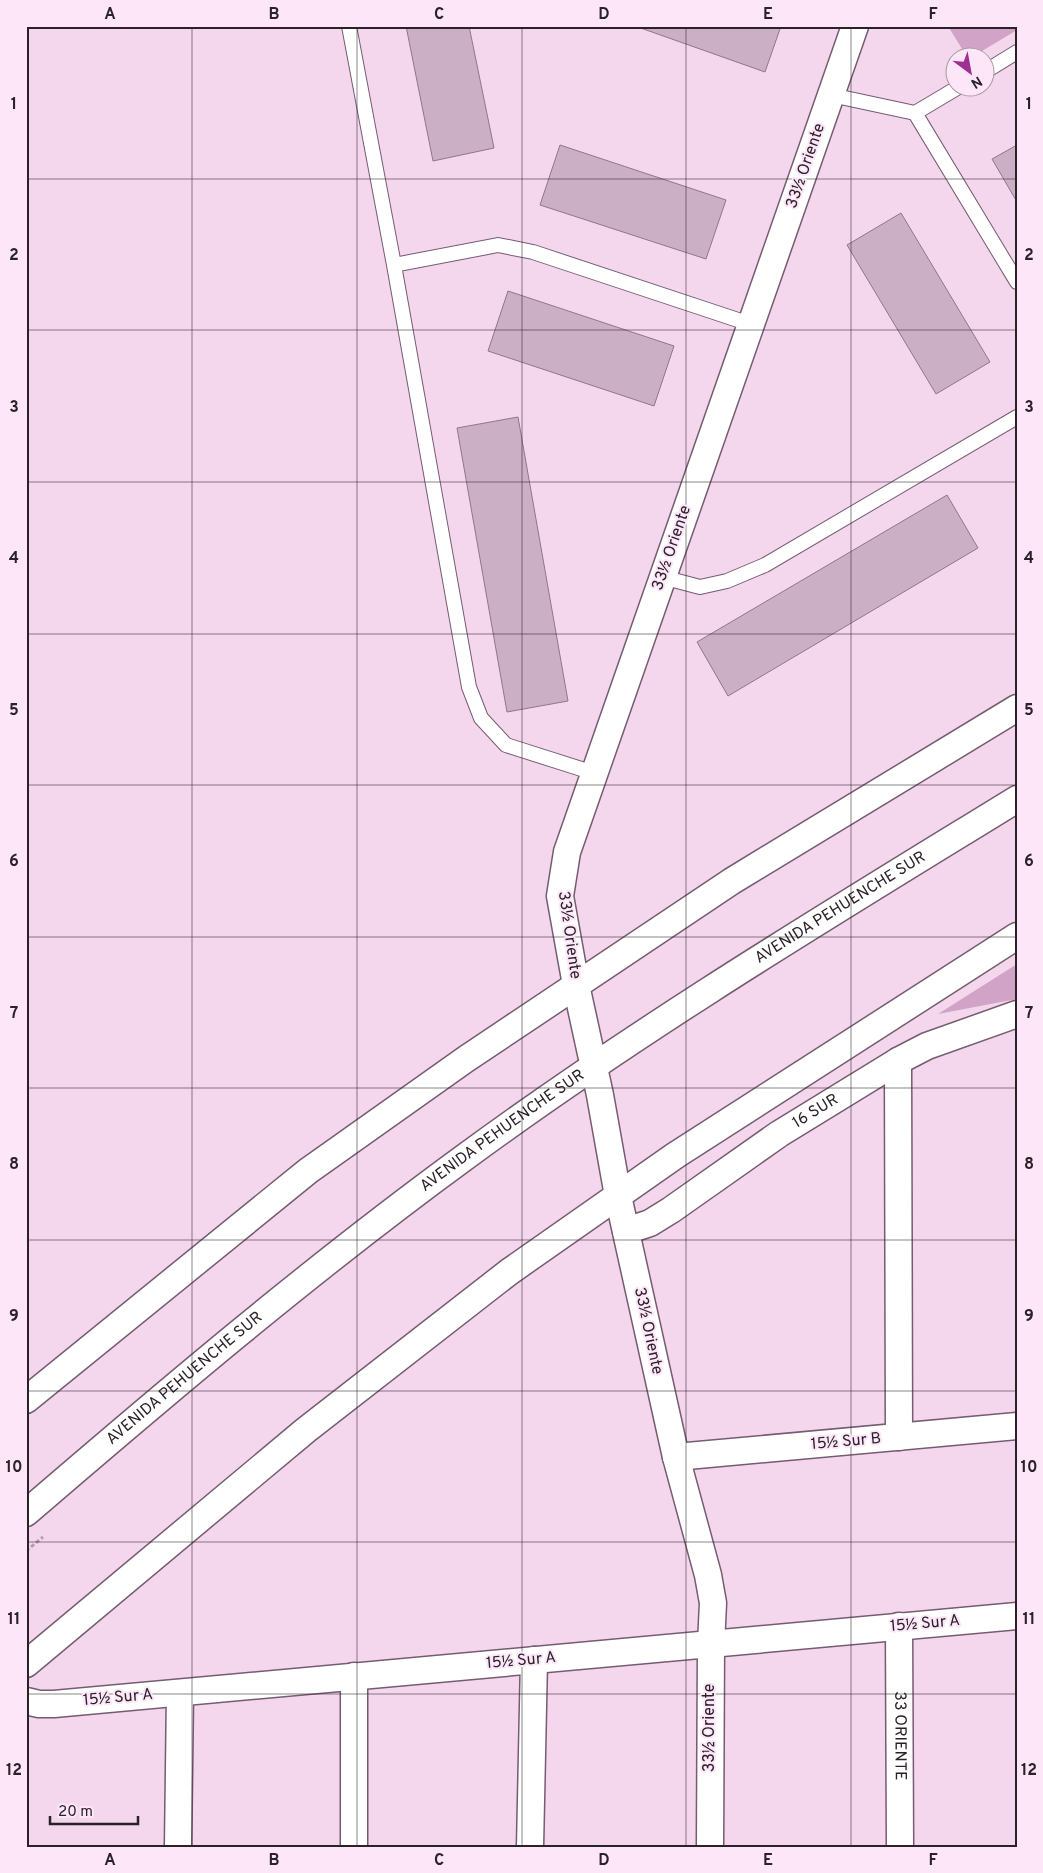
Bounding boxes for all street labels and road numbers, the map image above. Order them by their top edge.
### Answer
street label: 33½ Oriente [782,121,830,211]
street label: 33½ Oriente [648,503,696,593]
street label: AVENIDA PEHUENCHE SUR [751,847,930,969]
street label: 33½ Oriente [553,890,585,980]
street label: AVENIDA PEHUENCHE SUR [416,1065,589,1197]
street label: 16 SUR [789,1090,842,1133]
street label: 33½ Oriente [629,1286,667,1376]
street label: AVENIDA PEHUENCHE SUR [102,1308,267,1450]
street label: 15½ Sur B [810,1429,882,1455]
street label: 15½ Sur A [889,1611,961,1637]
street label: 15½ Sur A [485,1648,557,1674]
street label: 33½ Oriente [700,1684,720,1772]
street label: 15½ Sur A [82,1685,154,1711]
street label: 33 ORIENTE [889,1691,910,1781]

